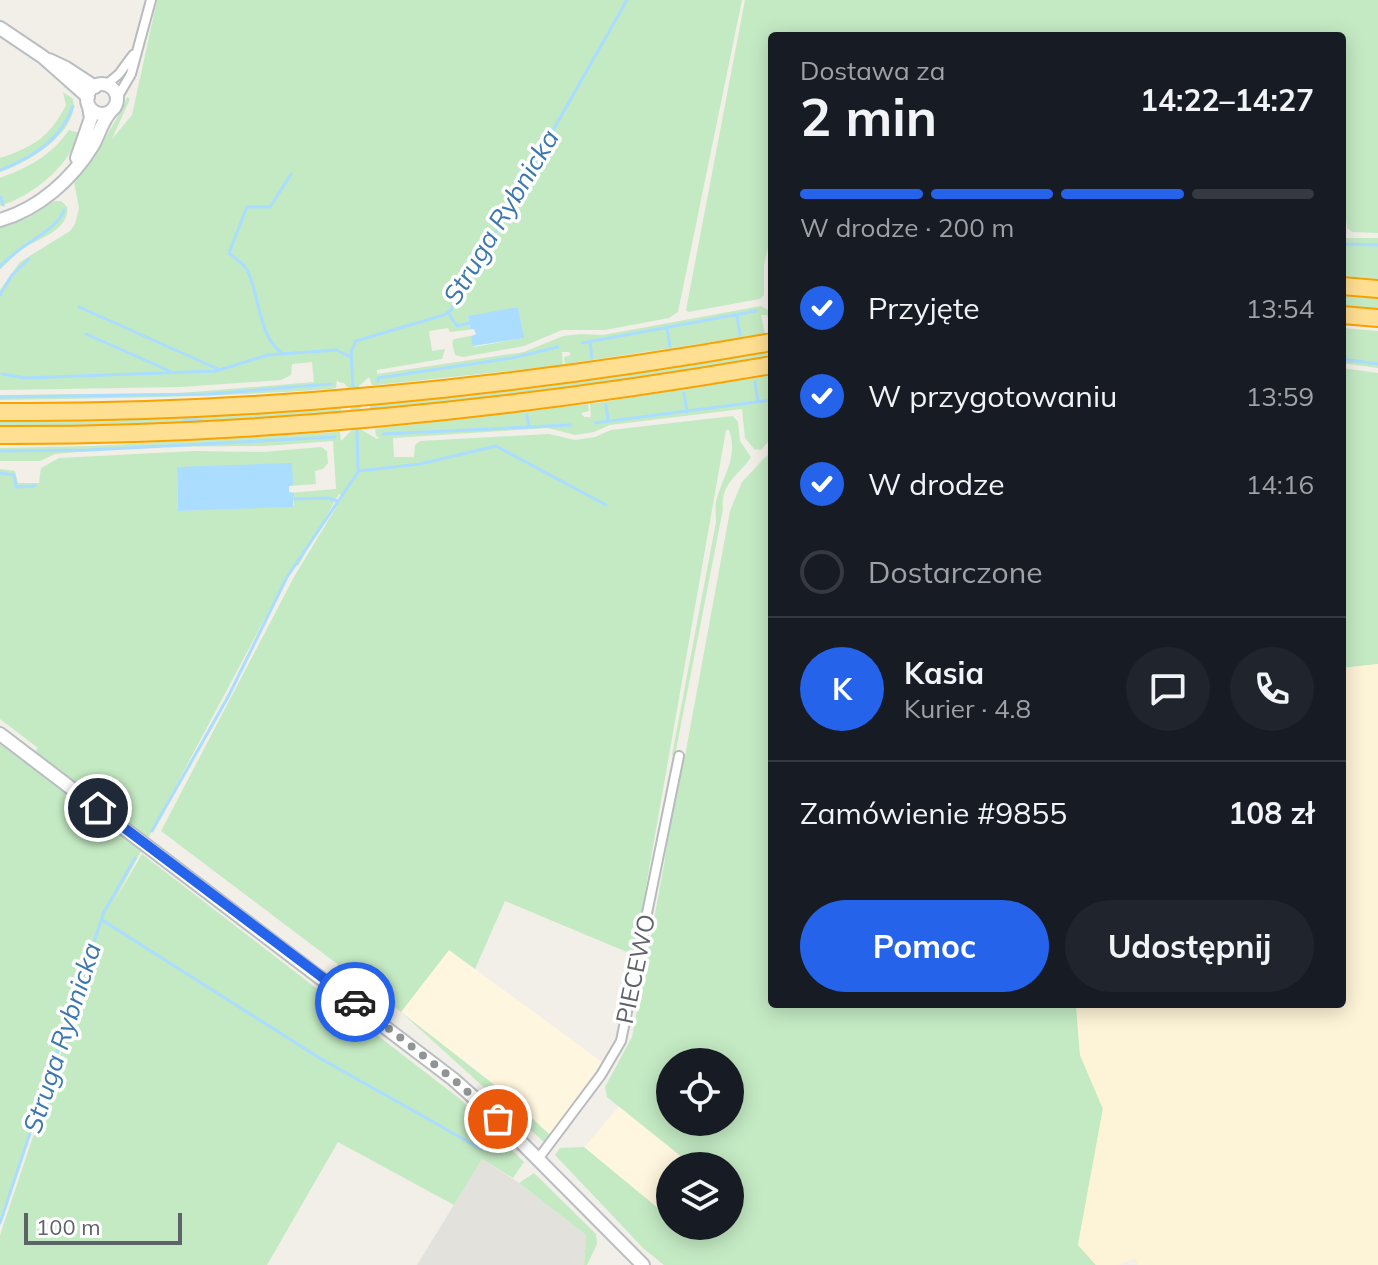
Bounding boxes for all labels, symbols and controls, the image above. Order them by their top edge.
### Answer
text: Dostawa za [800,54,945,87]
text: 14:22–14:27 [1140,81,1314,119]
text: 2 min [800,84,937,149]
water label: Struga Rybnicka [435,123,566,310]
text: W drodze · 200 m [800,211,1014,244]
icon: check [800,286,844,330]
text: Przyjęte [868,289,980,327]
text: 13:54 [1246,292,1314,325]
icon: check [800,374,844,418]
text: W przygotowaniu [868,377,1117,415]
text: 13:59 [1246,380,1314,413]
icon: check [800,462,844,506]
text: W drodze [868,465,1005,503]
text: 14:16 [1246,468,1314,501]
text: Dostarczone [868,553,1043,591]
button: chat [1126,647,1210,731]
button: phone [1230,647,1314,731]
text: Kasia [904,654,984,692]
text: K [832,670,852,708]
text: Kurier · 4.8 [904,692,1031,725]
pin [64,774,132,842]
icon: home [76,786,120,830]
text: Zamówienie #9855 [800,794,1067,832]
text: 108 zł [1228,794,1314,832]
button: Pomoc [800,900,1049,992]
button: Udostępnij [1065,900,1314,992]
street label: PIECEWO [609,911,661,1026]
water label: Struga Rybnicka [15,938,108,1137]
courier [315,962,395,1042]
icon: car [333,980,377,1024]
map controls [656,1048,744,1240]
button: locate [656,1048,744,1136]
pin [464,1085,532,1153]
icon: bag [476,1097,520,1141]
button: layers [656,1152,744,1240]
scale bar [24,1209,182,1245]
text: 100 m [36,1213,101,1241]

